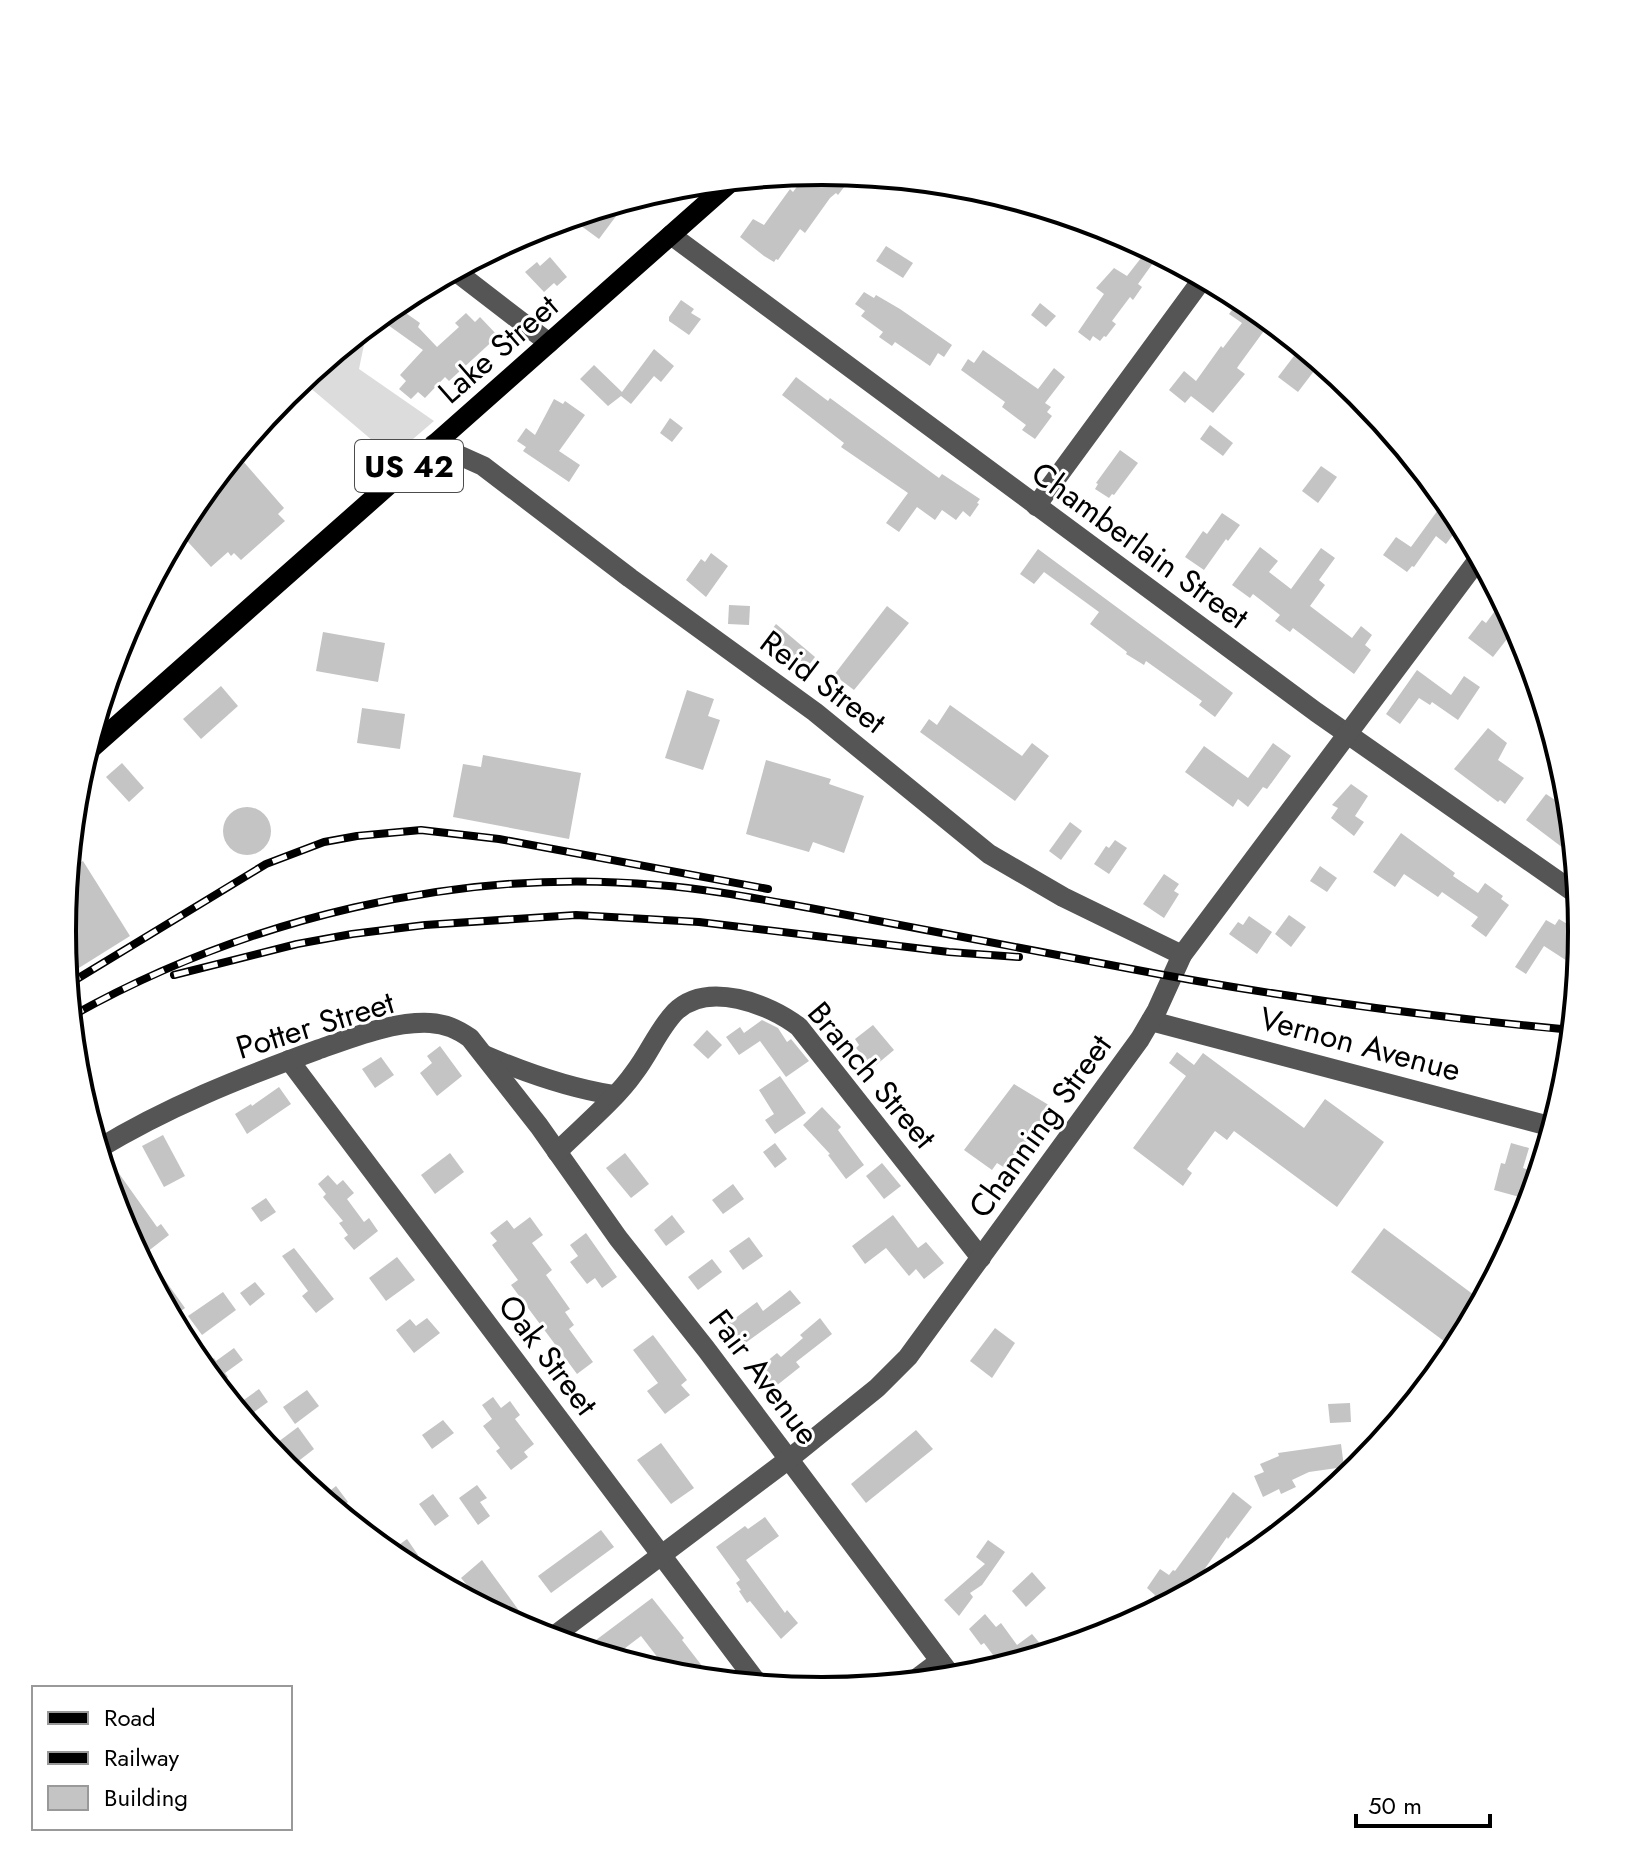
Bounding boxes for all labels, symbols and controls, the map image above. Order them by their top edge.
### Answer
street label: Lake Street [428,284,568,414]
road number: US 42 [355,440,463,492]
street label: Chamberlain Street [1022,450,1258,640]
street label: Reid Street [750,619,896,745]
street label: Potter Street [230,979,400,1071]
street label: Branch Street [797,992,947,1159]
street label: Vernon Avenue [1254,995,1466,1093]
street label: Channing Street [958,1024,1123,1227]
street label: Oak Street [487,1285,609,1425]
street label: Fair Avenue [698,1300,830,1454]
legend [32,1686,292,1830]
text: Road [104,1700,156,1735]
text: Railway [104,1740,179,1775]
scale bar [1356,1778,1490,1828]
text: Building [104,1780,188,1815]
text: 50 m [1368,1788,1422,1823]

